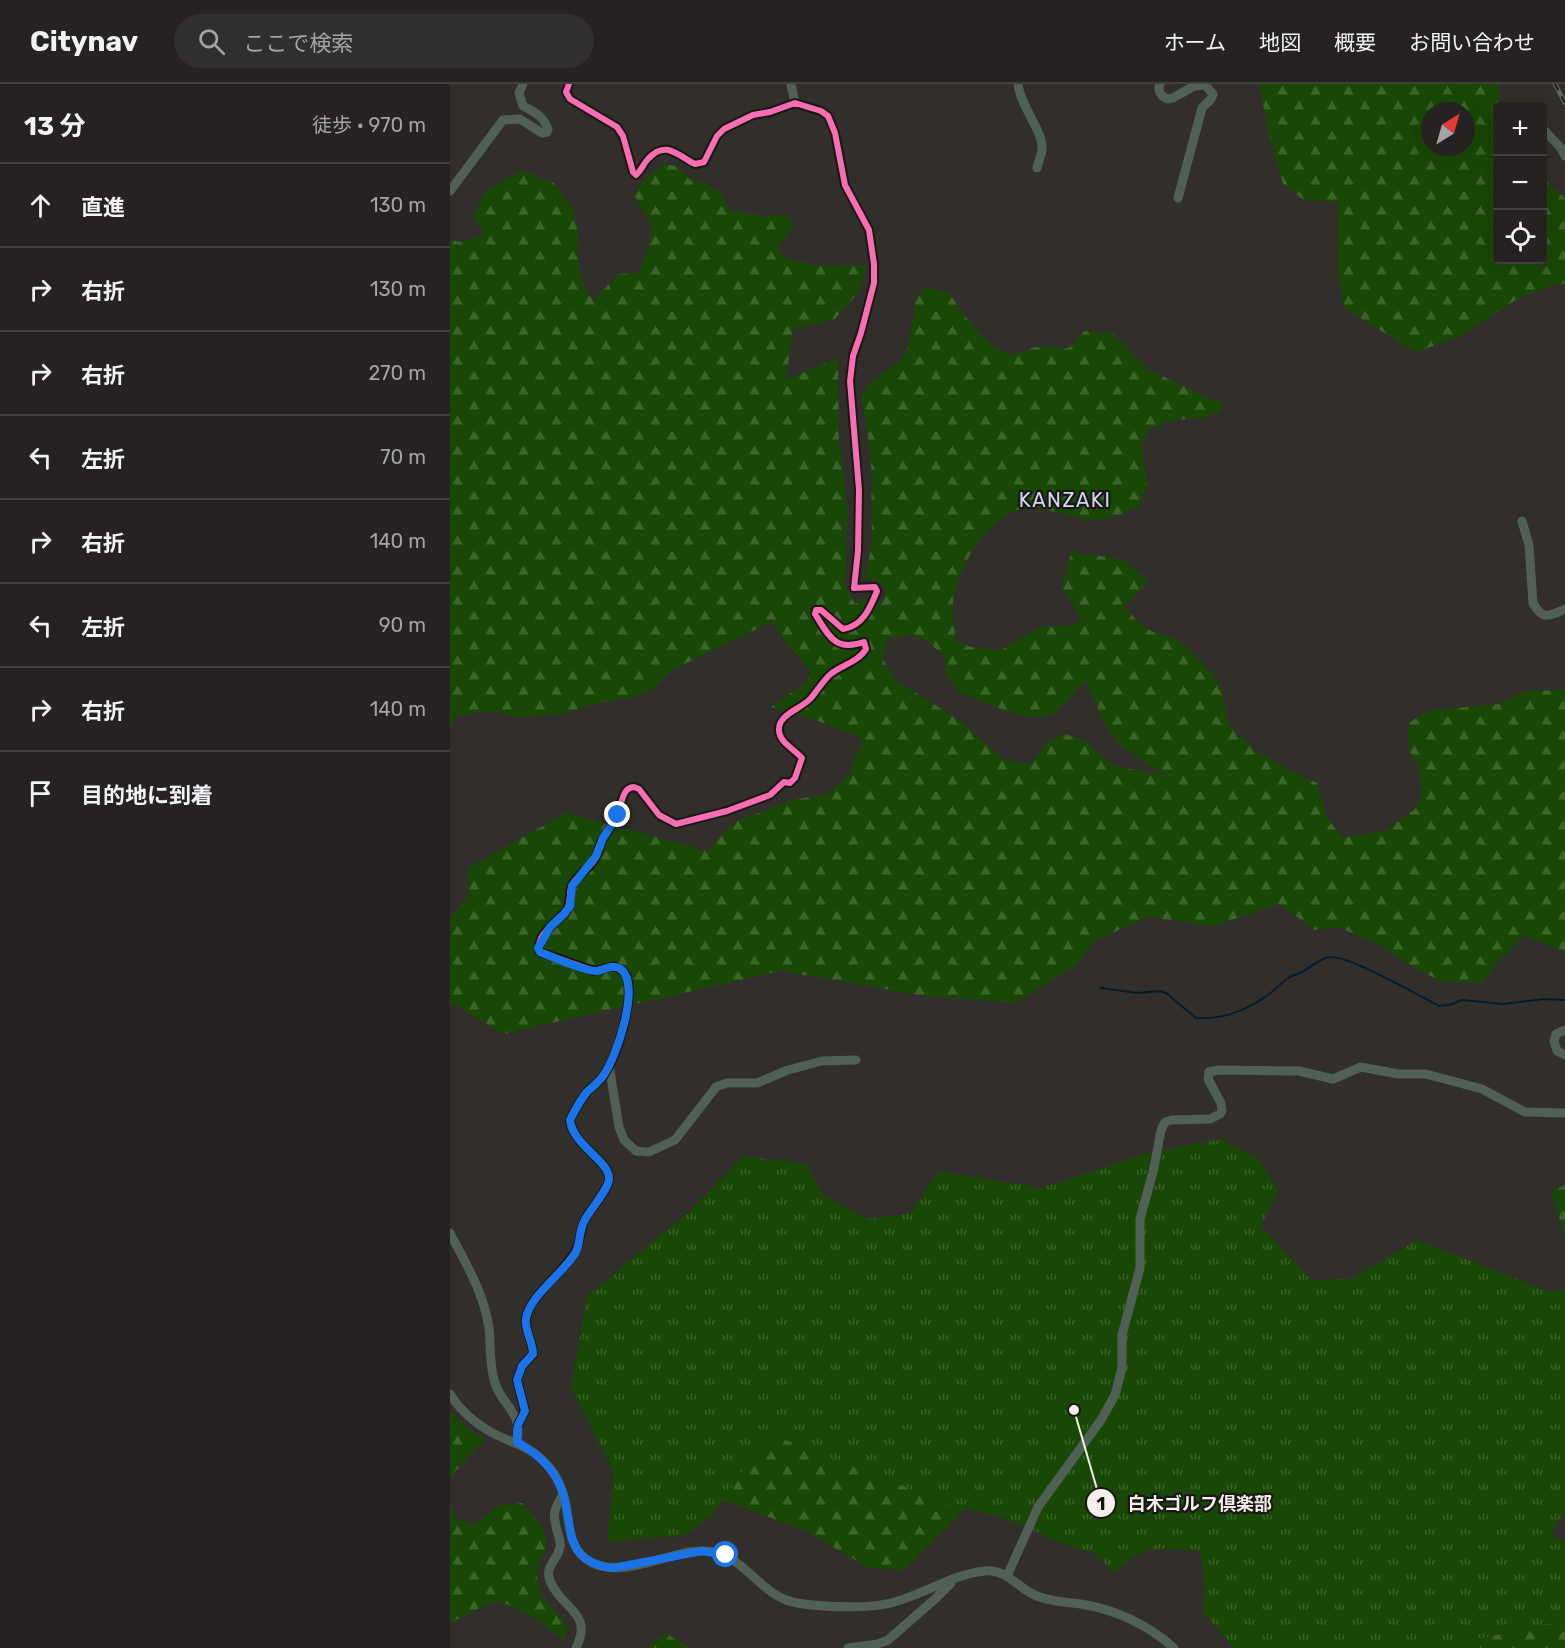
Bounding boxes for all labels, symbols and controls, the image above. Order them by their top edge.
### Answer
search box [174,14,594,68]
text: Citynav [30,25,138,58]
icon: search [195,25,228,58]
text: ここで検索 [243,30,353,57]
text: ホーム [1164,30,1226,55]
text: 地図 [1259,30,1301,55]
text: 概要 [1334,30,1376,55]
text: お問い合わせ [1409,30,1535,55]
north arrow [1421,102,1475,156]
map controls [1493,102,1547,264]
button: + [1493,102,1547,156]
text: 13 分 [24,111,86,142]
text: 徒歩 · 970 m [312,113,426,137]
button: − [1493,156,1547,210]
icon: ahead [24,189,57,222]
text: 130 m [370,193,426,217]
text: 直進 [81,194,125,221]
button: locate [1493,210,1547,264]
icon: right [24,273,57,306]
text: 130 m [370,277,426,301]
text: 右折 [81,278,125,305]
icon: right [24,357,57,390]
text: 270 m [369,361,426,385]
text: 右折 [81,362,125,389]
icon: left [24,441,57,474]
text: 70 m [380,445,426,469]
text: 左折 [81,446,125,473]
district label: KANZAKI [1019,488,1111,512]
icon: right [24,525,57,558]
text: 140 m [370,529,426,553]
text: 右折 [81,530,125,557]
icon: left [24,609,57,642]
text: 90 m [379,613,426,637]
text: 左折 [81,614,125,641]
icon: right [24,693,57,726]
text: 140 m [370,697,426,721]
text: 右折 [81,698,125,725]
icon: arrive [24,777,57,810]
text: 目的地に到着 [81,782,213,809]
route end [604,801,630,827]
callout: 白木ゴルフ倶楽部 [1086,1485,1284,1521]
text: 1 [1097,1493,1105,1515]
text: 白木ゴルフ倶楽部 [1128,1493,1272,1515]
route start [712,1541,738,1567]

